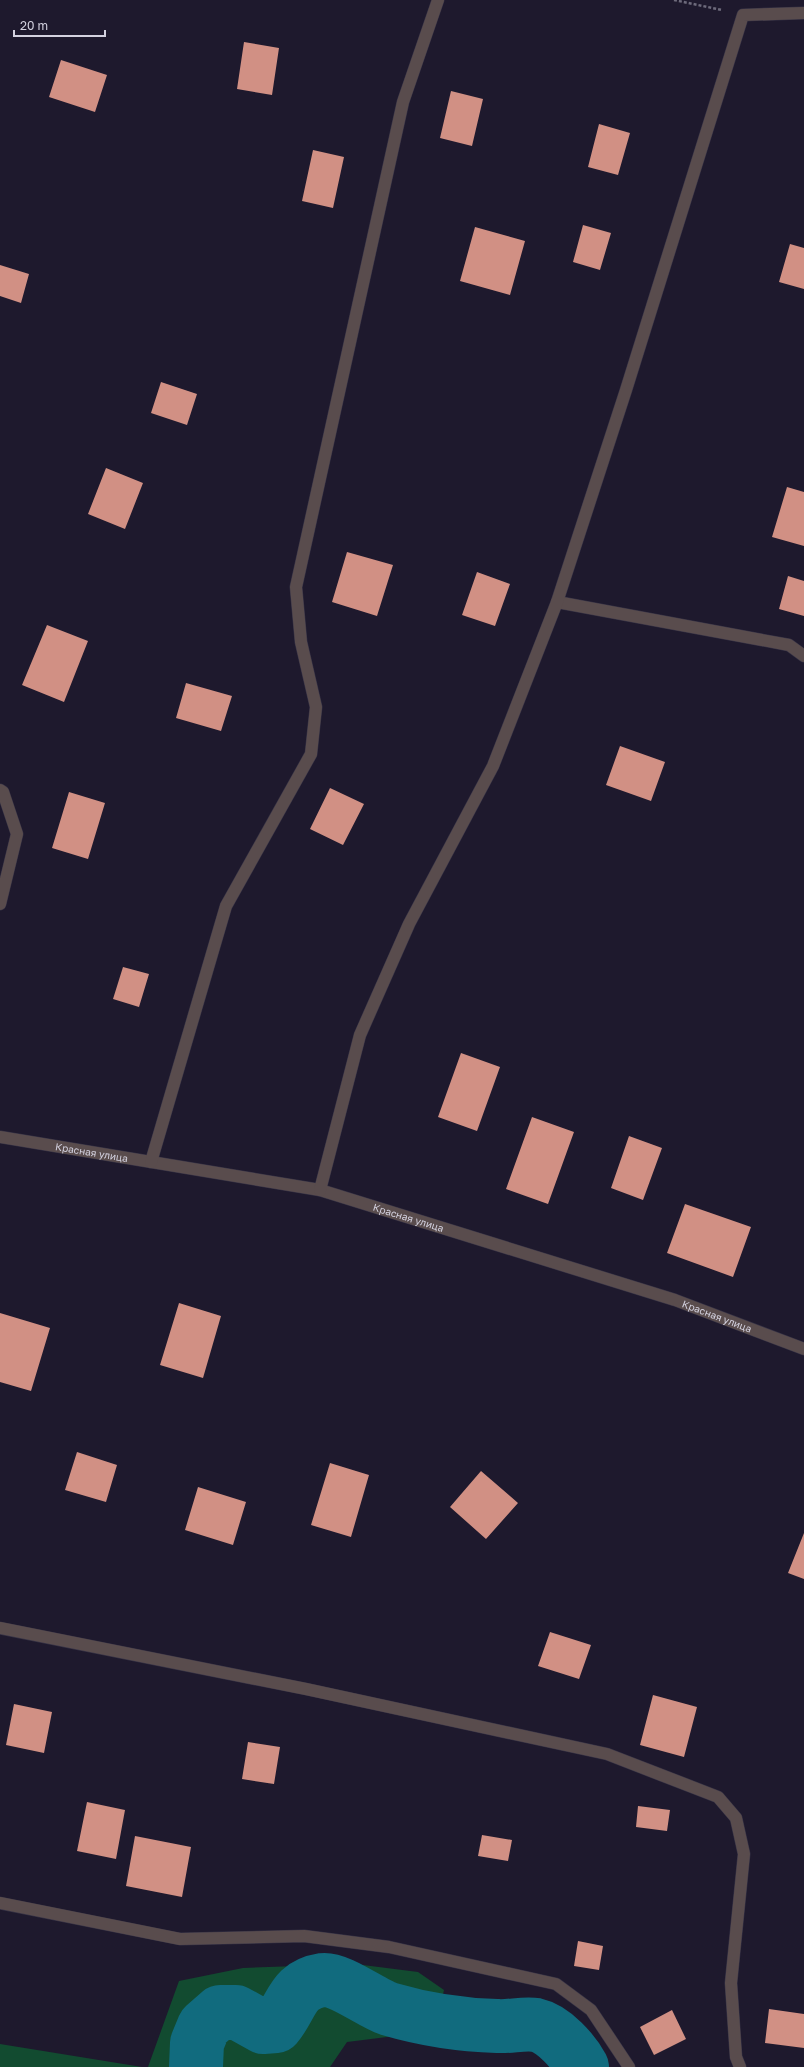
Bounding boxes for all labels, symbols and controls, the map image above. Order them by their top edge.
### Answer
scale bar [14,12,105,38]
text: 20 m [20,18,48,33]
street label: Красная улица [54,1140,129,1164]
street label: Красная улица [372,1201,445,1234]
street label: Красная улица [681,1297,754,1335]

